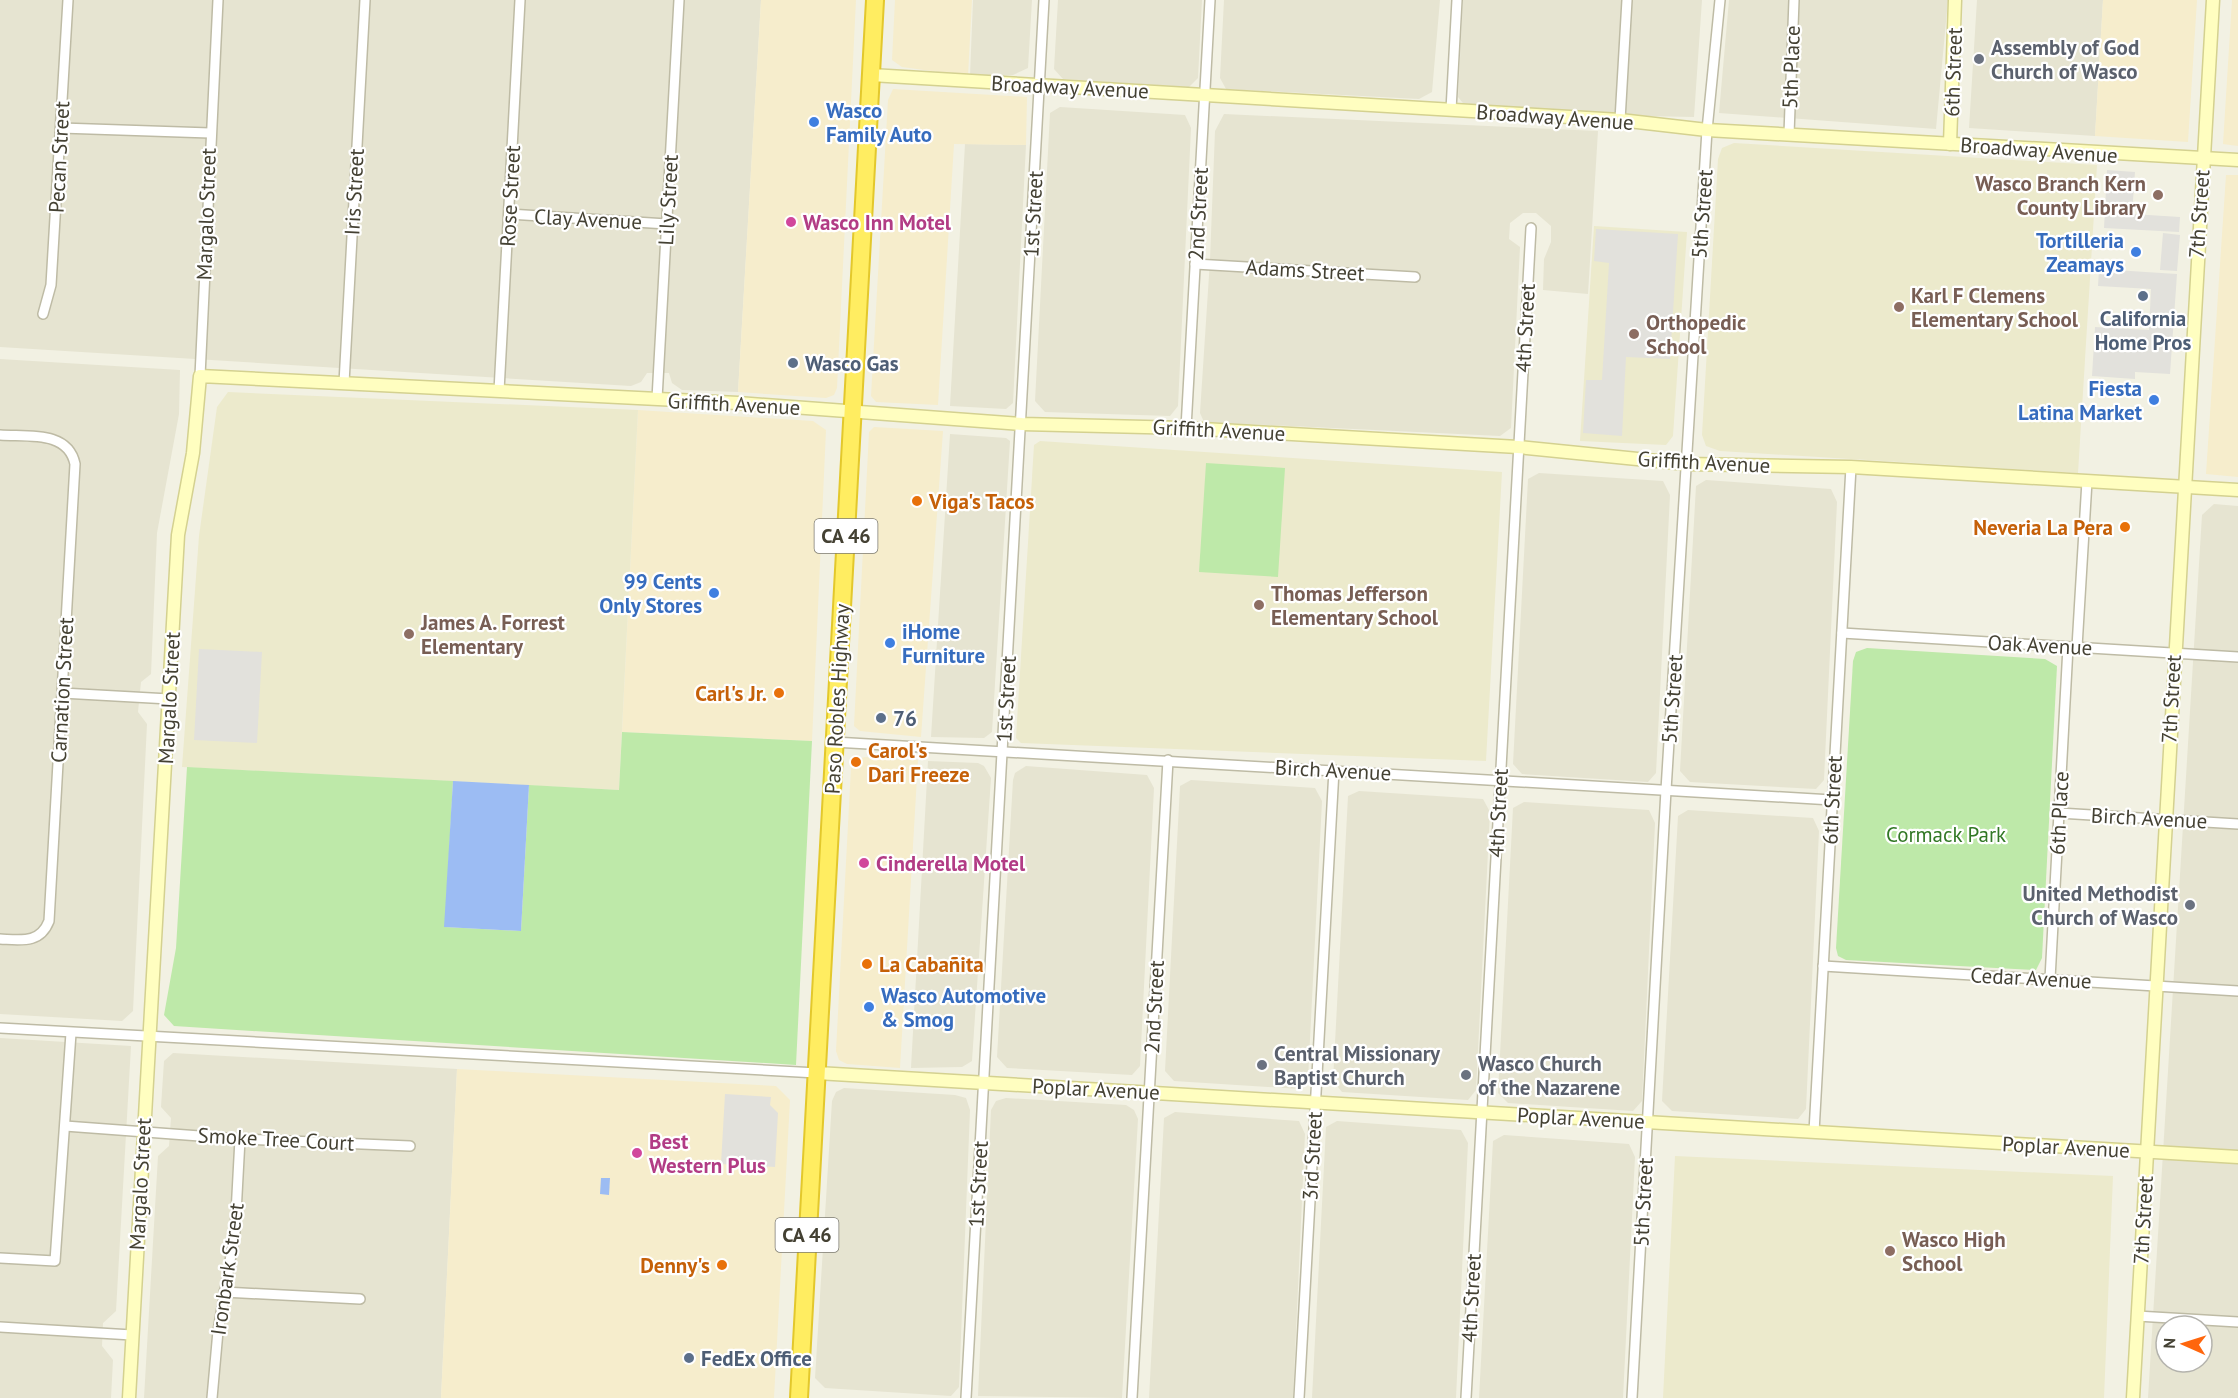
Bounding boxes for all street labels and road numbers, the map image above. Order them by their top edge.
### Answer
street label: 5th Place [1776,25,1806,109]
street label: 6th Street [1938,27,1968,117]
street label: Broadway Avenue [991,69,1149,105]
street label: Broadway Avenue [1475,98,1635,136]
street label: Pecan Street [43,100,75,214]
street label: Broadway Avenue [1959,131,2119,169]
street label: Rose Street [494,145,526,247]
street label: Margalo Street [190,147,222,281]
street label: Iris Street [338,148,370,236]
street label: Lily Street [652,154,684,246]
street label: 2nd Street [1182,167,1214,261]
street label: 5th Street [1685,169,1719,259]
street label: 7th Street [2182,169,2216,259]
street label: 1st Street [1017,170,1049,258]
street label: Clay Avenue [533,203,643,235]
street label: Adams Street [1245,253,1365,287]
street label: 4th Street [1509,283,1541,373]
street label: Griffith Avenue [667,387,801,421]
street label: Griffith Avenue [1152,413,1286,447]
street label: Griffith Avenue [1637,445,1771,479]
road number: CA 46 [814,519,878,553]
street label: Paso Robles Highway [819,603,855,795]
street label: Carnation Street [45,616,79,764]
street label: Oak Avenue [1987,629,2093,661]
street label: Margalo Street [152,631,186,765]
street label: 5th Street [1655,654,1689,744]
street label: 7th Street [2155,654,2187,744]
street label: 1st Street [990,655,1022,743]
street label: Birch Avenue [1274,753,1392,787]
street label: 6th Street [1816,755,1848,845]
street label: 4th Street [1482,768,1514,858]
street label: 6th Place [2043,771,2075,855]
street label: Birch Avenue [2090,801,2208,835]
street label: 2nd Street [1138,960,1170,1054]
street label: Cedar Avenue [1970,961,2092,995]
street label: Poplar Avenue [1031,1072,1161,1106]
street label: Poplar Avenue [1516,1101,1646,1135]
street label: 3rd Street [1296,1111,1328,1201]
street label: Margalo Street [123,1117,157,1251]
street label: Smoke Tree Court [197,1121,355,1157]
street label: Poplar Avenue [2001,1130,2131,1164]
street label: 1st Street [962,1140,994,1228]
street label: 5th Street [1627,1157,1659,1247]
street label: 7th Street [2127,1175,2159,1265]
street label: Ironbark Street [204,1201,250,1337]
road number: CA 46 [776,1218,838,1252]
street label: 4th Street [1455,1253,1487,1343]

